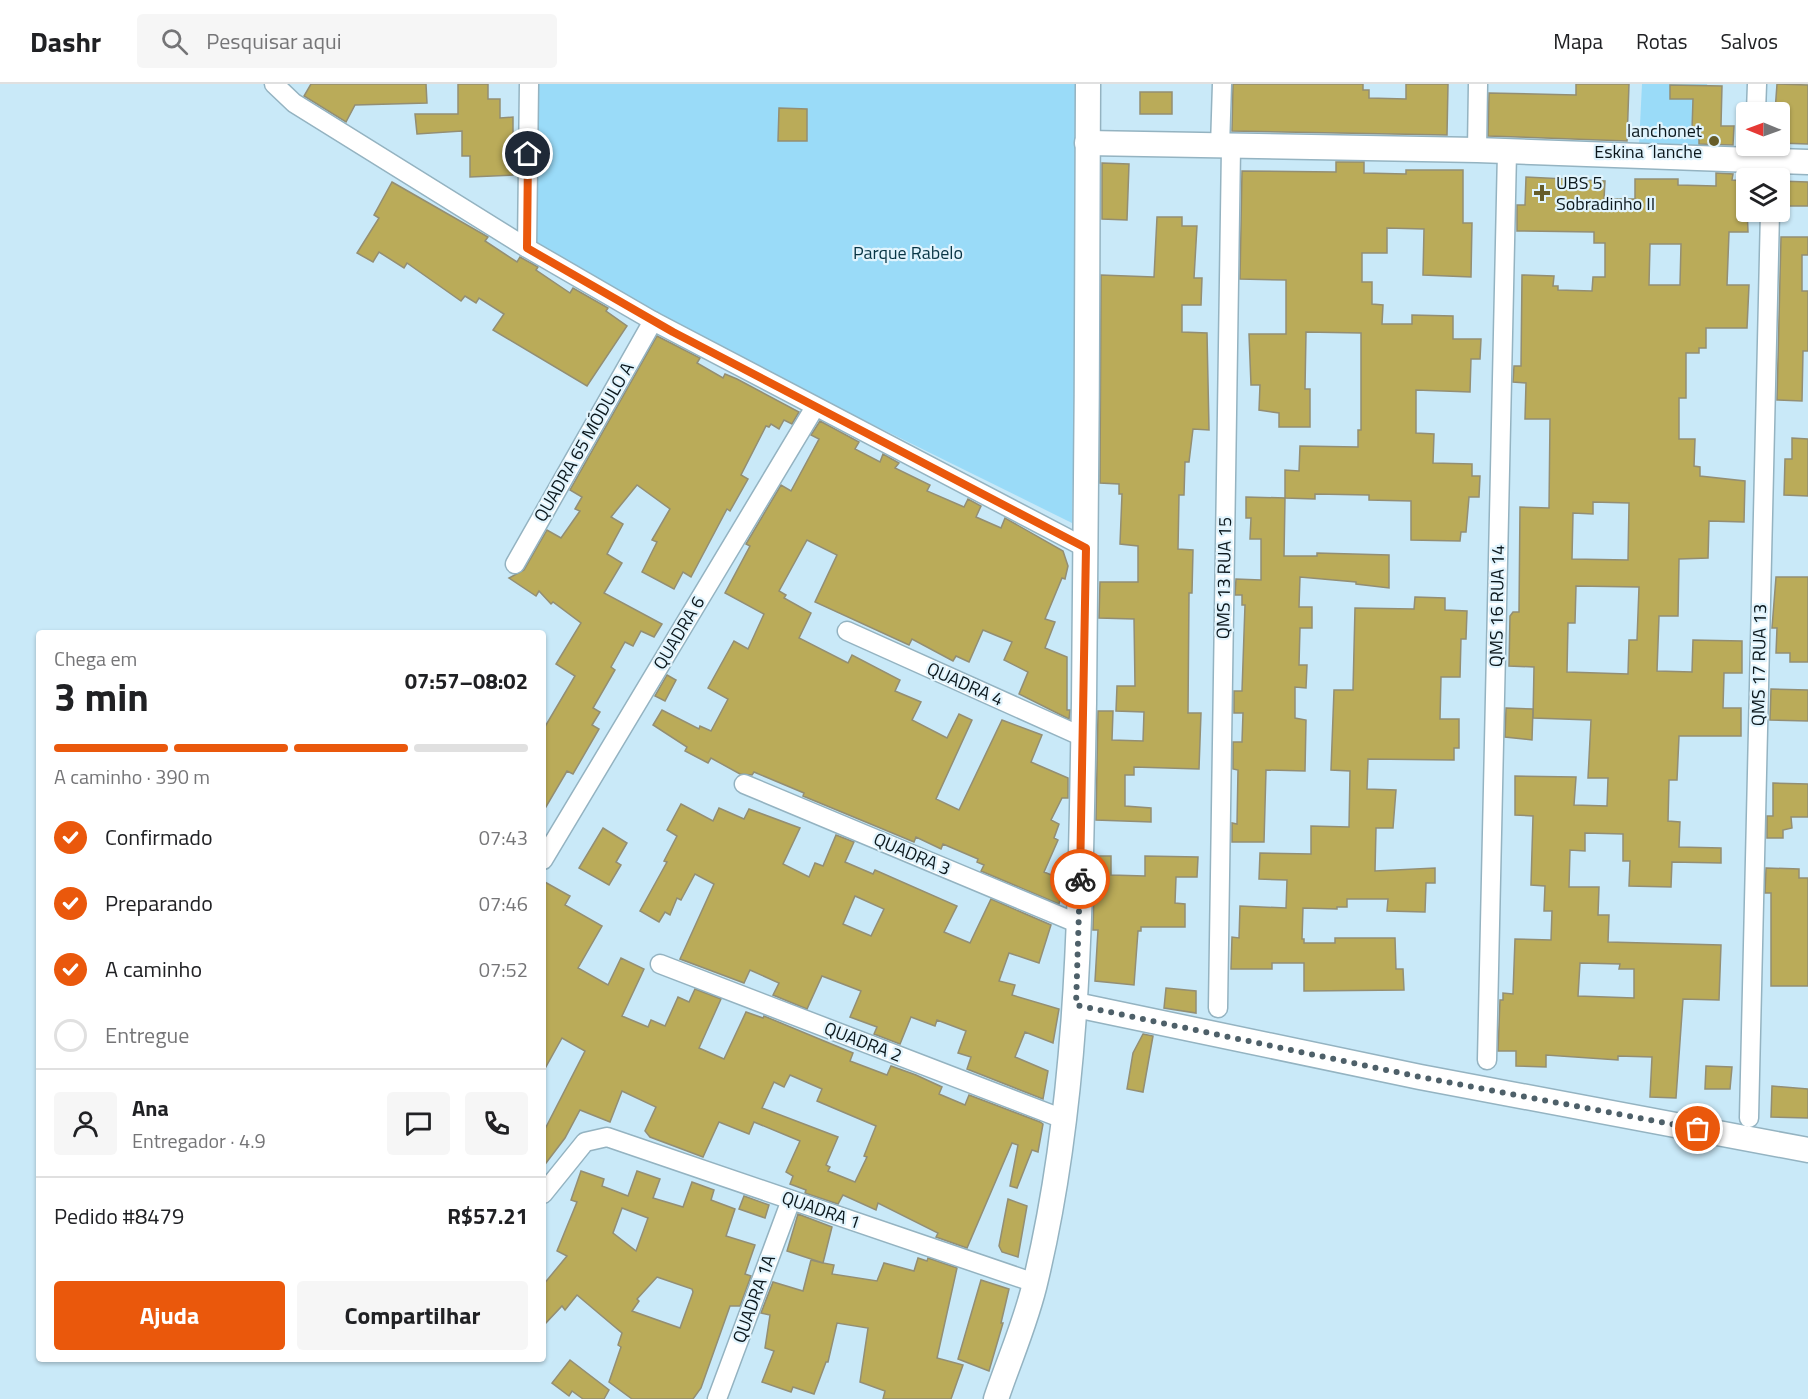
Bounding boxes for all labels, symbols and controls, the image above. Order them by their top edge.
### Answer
search box [137,14,557,68]
text: Dashr [30,20,101,63]
text: Pesquisar aqui [206,24,341,58]
icon: search [158,25,191,58]
text: Mapa [1553,25,1603,57]
text: Rotas [1636,25,1687,57]
text: Salvos [1720,25,1778,57]
north arrow [1736,102,1790,156]
map controls [1736,102,1790,222]
place label: lanchonet Eskina ´lanche [1594,117,1703,165]
pin [502,128,553,179]
marker: lanchonet Eskina ´lanche [1707,134,1721,148]
icon: home [511,137,544,170]
button: layers [1736,168,1790,222]
place label: UBS 5 Sobradinho II [1556,169,1655,217]
marker: UBS 5 Sobradinho II [1533,184,1551,202]
park label: Parque Rabelo [853,239,963,266]
street label: QUADRA 65 MÓDULO A [527,357,641,527]
street label: QMS 13 RUA 15 [1209,517,1238,639]
street label: QMS 16 RUA 14 [1482,545,1511,667]
street label: QUADRA 6 [646,591,711,675]
street label: QMS 17 RUA 13 [1744,604,1773,726]
text: Chega em [54,643,137,674]
street label: QUADRA 4 [923,655,1008,712]
text: 07:57–08:02 [405,664,528,698]
text: 3 min [54,667,149,726]
text: A caminho · 390 m [54,761,210,792]
text: Confirmado [105,820,213,854]
icon: check [54,821,87,854]
text: 07:43 [479,822,528,853]
street label: QUADRA 3 [869,825,955,882]
courier [1050,849,1110,909]
icon: bike [1064,863,1097,896]
text: Preparando [105,886,213,920]
icon: check [54,887,87,920]
text: 07:46 [479,888,528,919]
text: A caminho [105,952,202,986]
icon: check [54,953,87,986]
text: 07:52 [479,954,528,985]
street label: QUADRA 2 [820,1014,906,1069]
text: Entregue [105,1018,189,1052]
text: Ana [132,1091,169,1125]
button: person [54,1092,117,1155]
button: chat [387,1092,450,1155]
button: phone [465,1092,528,1155]
pin [1672,1103,1723,1154]
icon: bag [1681,1112,1714,1145]
text: Entregador · 4.9 [132,1125,266,1156]
street label: QUADRA 1 [778,1184,864,1236]
text: Pedido #8479 [54,1199,184,1233]
text: R$57.21 [447,1199,528,1233]
street label: QUADRA 1A [725,1251,782,1347]
button: Ajuda [54,1281,285,1350]
button: Compartilhar [297,1281,528,1350]

